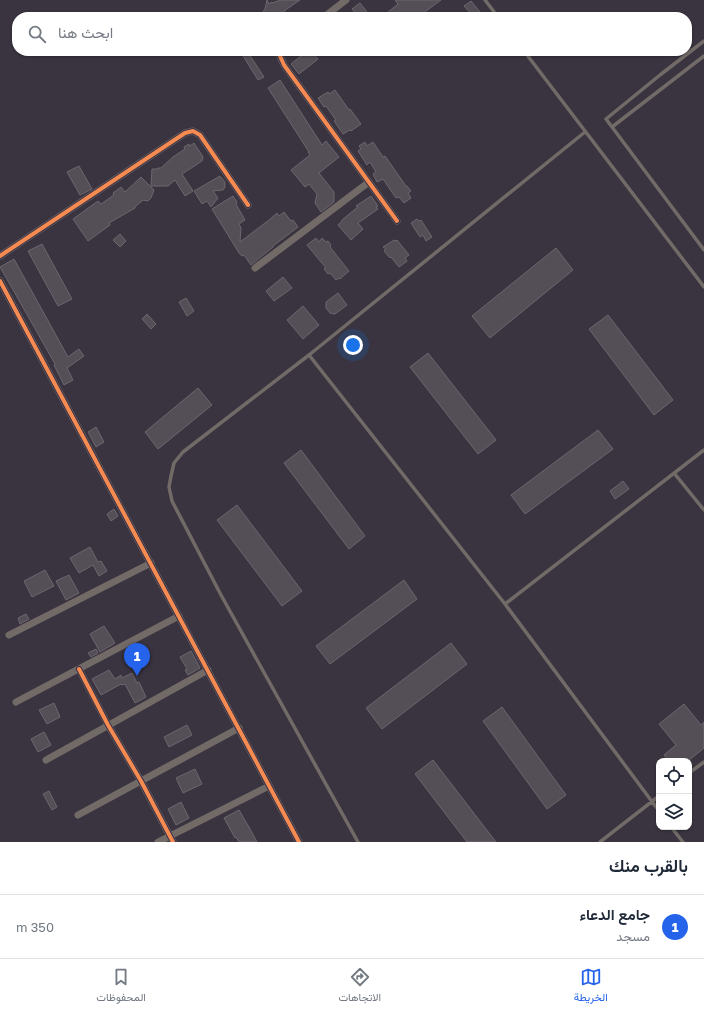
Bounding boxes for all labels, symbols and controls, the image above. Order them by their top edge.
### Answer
search box [12,12,692,56]
icon: search [26,23,48,45]
text: ابحث هنا [58,23,113,41]
your location [343,335,363,355]
pin: 1 [124,643,150,676]
map controls [656,758,692,830]
button: locate [656,758,692,794]
button: layers [656,794,692,830]
text: بالقرب منك [609,855,688,876]
text: جامع الدعاء [580,905,650,923]
text: 350 m [16,919,54,935]
text: 1 [672,919,678,935]
text: مسجد [616,928,650,944]
tab: المحفوظات [96,966,146,1007]
tab: الاتجاهات [338,966,381,1007]
tab: الخريطة [574,966,608,1007]

